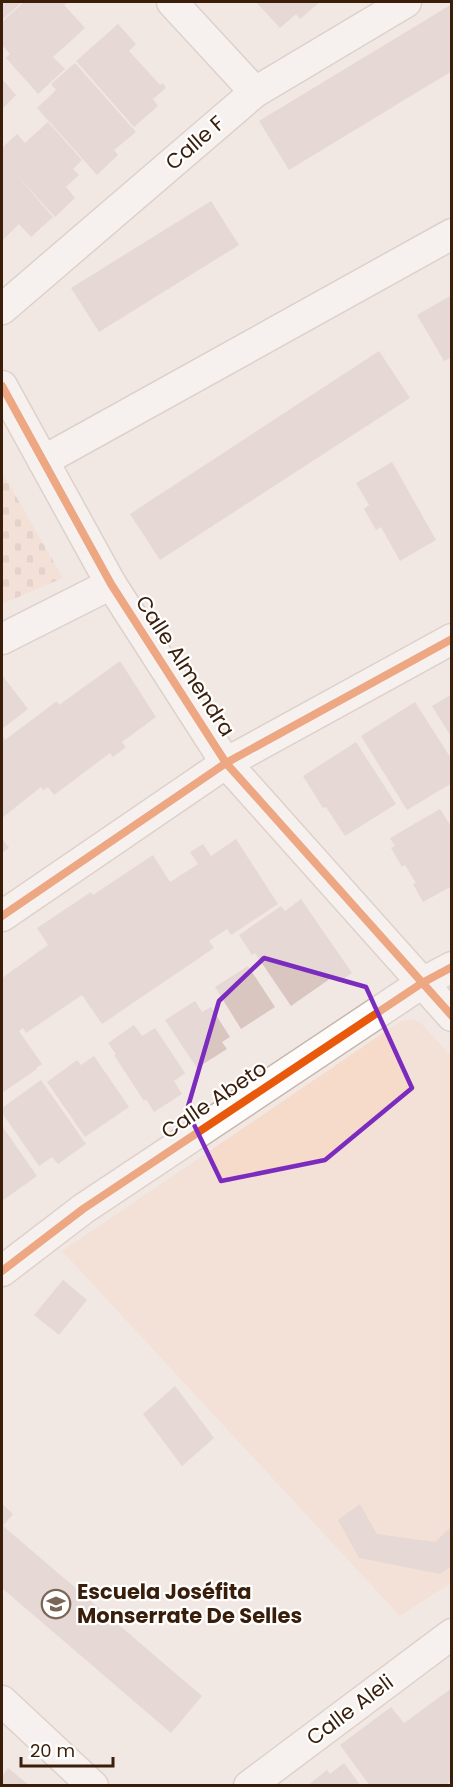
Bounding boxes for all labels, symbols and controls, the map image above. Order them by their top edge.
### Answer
street label: Calle F [159,109,231,177]
street label: Calle Almendra [129,589,242,742]
street label: Calle Abeto [155,1054,272,1146]
place label: Escuela Joséfita Monserrate De Selles [77,1577,302,1630]
school or university icon: Escuela Joséfita Monserrate De Selles [40,1588,72,1620]
street label: Calle Aleli [300,1667,399,1752]
scale bar [21,1730,112,1768]
text: 20 m [30,1738,75,1763]

